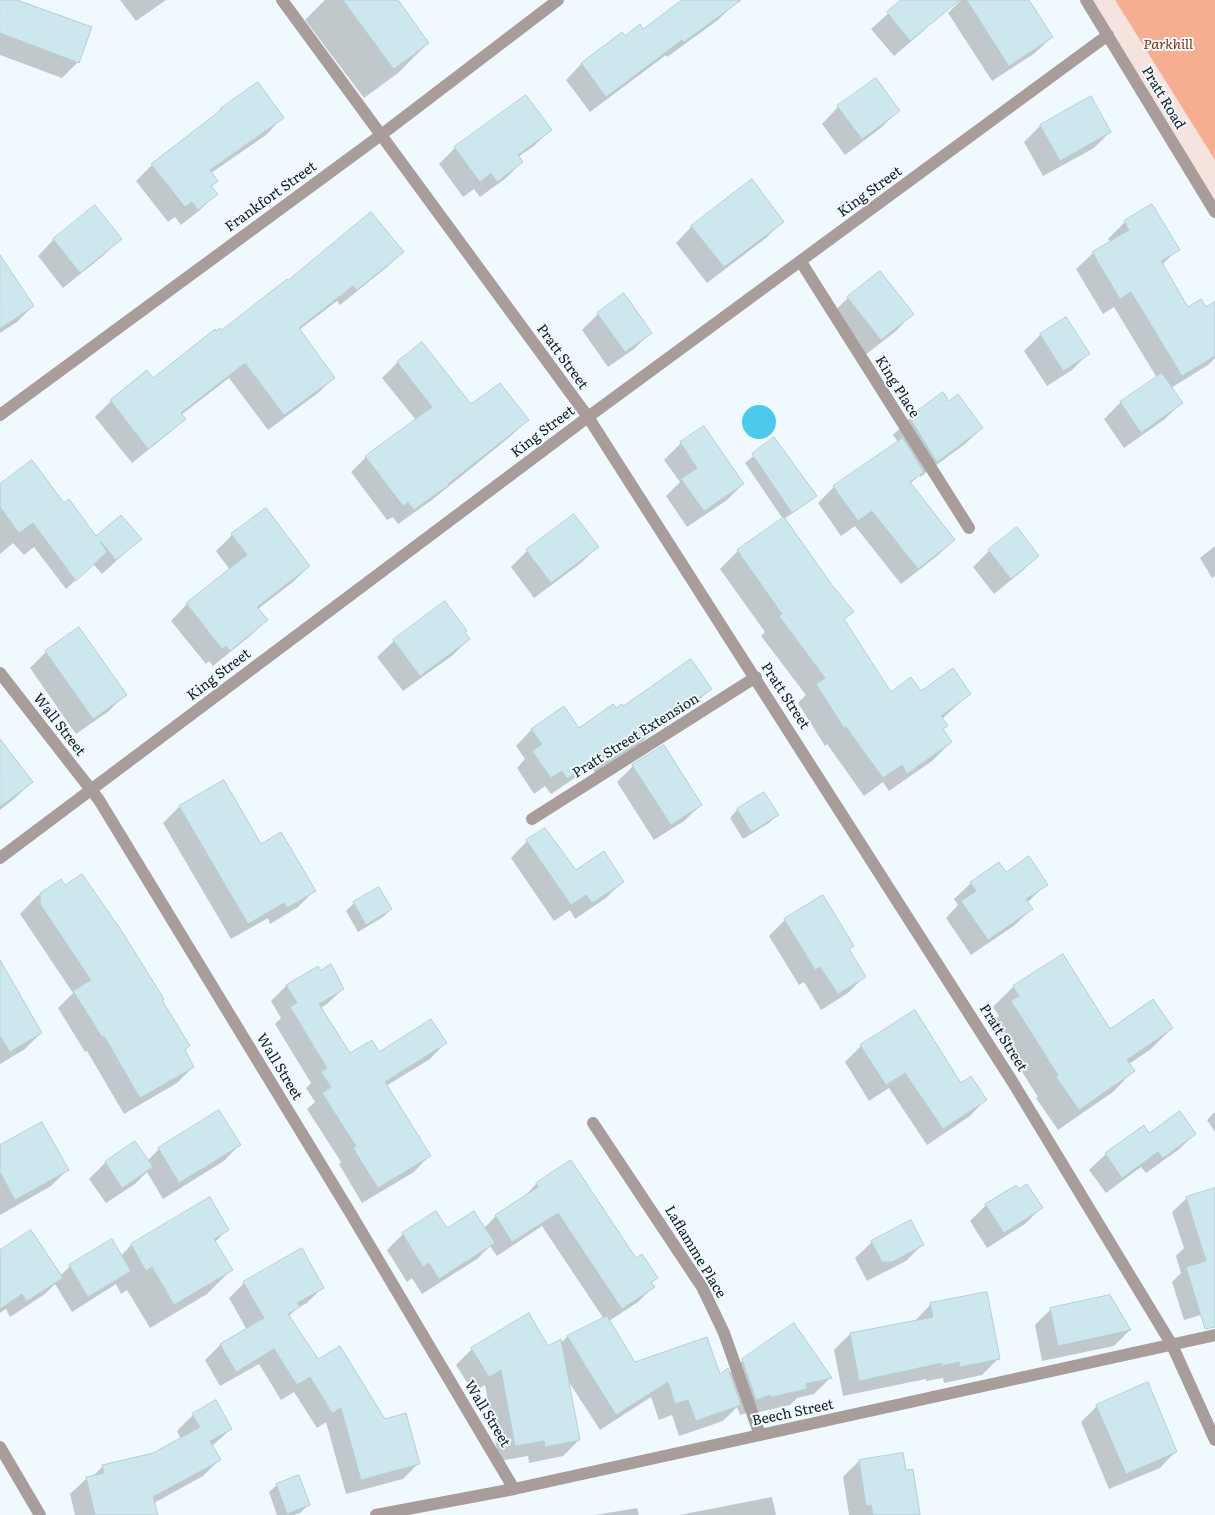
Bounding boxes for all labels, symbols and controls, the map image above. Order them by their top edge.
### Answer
park label: Parkhill [1143,37,1193,53]
street label: Pratt Road [1138,64,1188,132]
street label: Frankfort Street [222,158,320,236]
street label: King Street [835,163,905,221]
street label: Pratt Street [533,321,591,393]
street label: King Place [871,353,923,421]
street label: King Street [508,403,578,461]
street label: King Street [184,646,254,704]
street label: Pratt Street [757,659,813,733]
street label: Wall Street [29,690,89,760]
street label: Pratt Street Extension [570,690,702,782]
street label: Pratt Street [976,1001,1030,1075]
street label: Wall Street [253,1031,305,1103]
street label: Laflamme Place [661,1203,729,1301]
street label: Wall Street [461,1378,513,1450]
street label: Beech Street [751,1396,835,1430]

